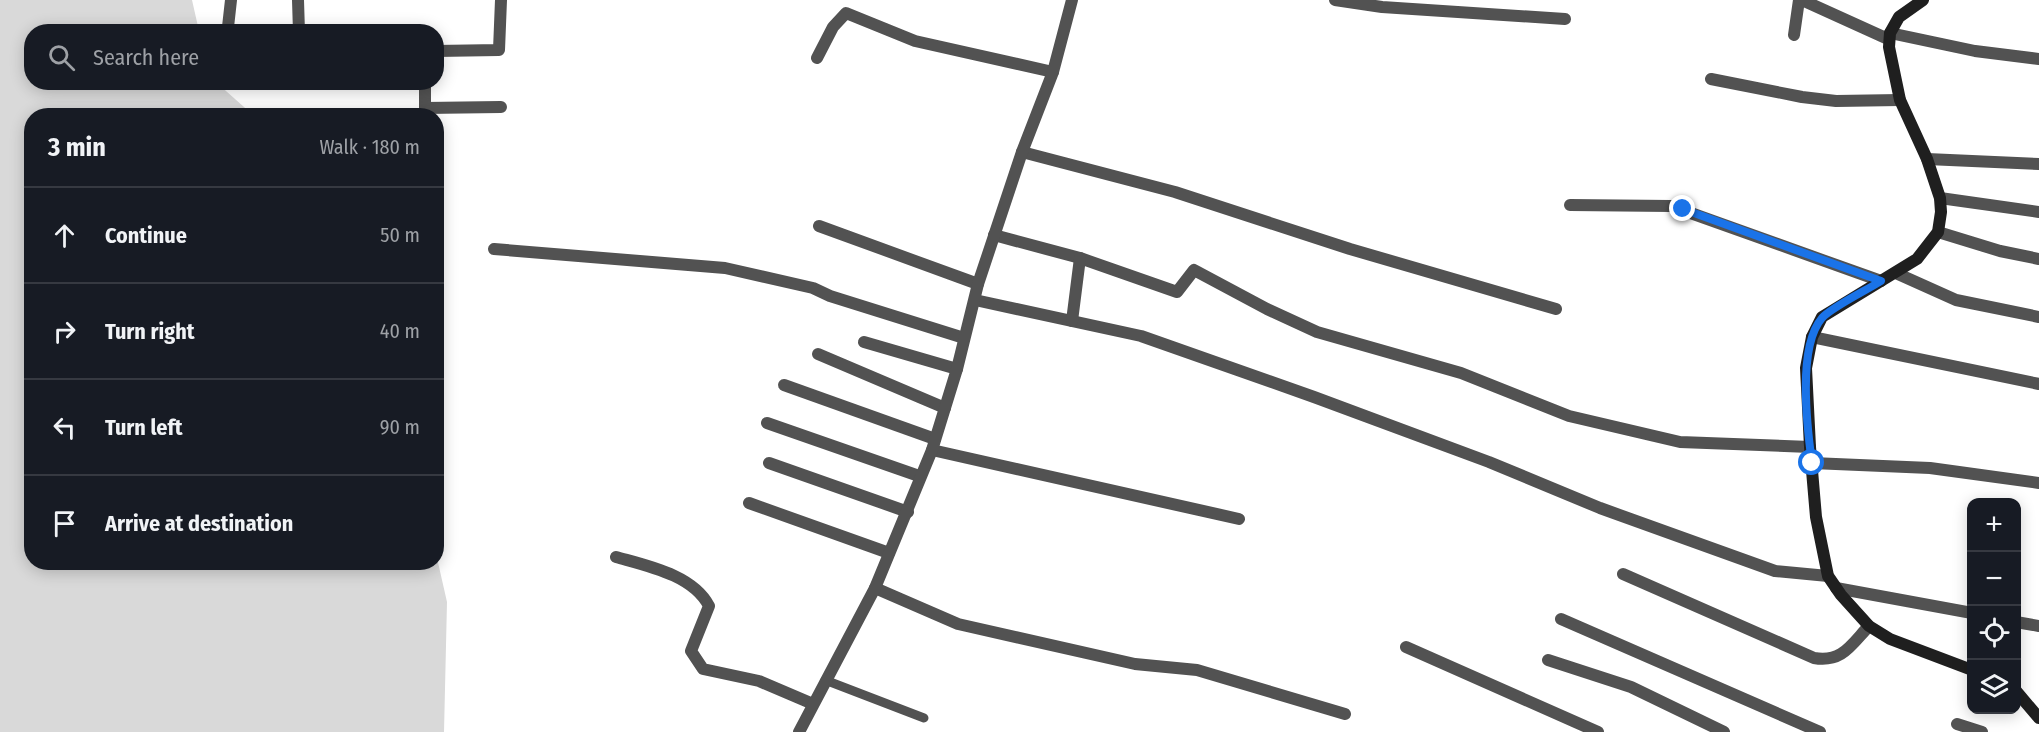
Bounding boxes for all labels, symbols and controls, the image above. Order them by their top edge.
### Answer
search box [24,24,444,90]
icon: search [45,41,78,74]
text: Search here [93,44,199,71]
text: 3 min [48,132,106,163]
text: Walk · 180 m [319,135,420,159]
route end [1669,195,1695,221]
icon: ahead [48,219,81,252]
text: Continue [105,222,187,249]
text: 50 m [380,223,420,247]
icon: right [48,315,81,348]
text: Turn right [105,318,194,345]
text: 40 m [380,319,420,343]
icon: left [48,411,81,444]
text: Turn left [105,414,183,441]
text: 90 m [380,415,420,439]
route start [1798,449,1824,475]
map controls [1967,498,2021,714]
button: + [1967,498,2021,552]
icon: arrive [48,507,81,540]
text: Arrive at destination [105,510,293,537]
button: − [1967,552,2021,606]
button: locate [1967,606,2021,660]
button: layers [1967,660,2021,714]

